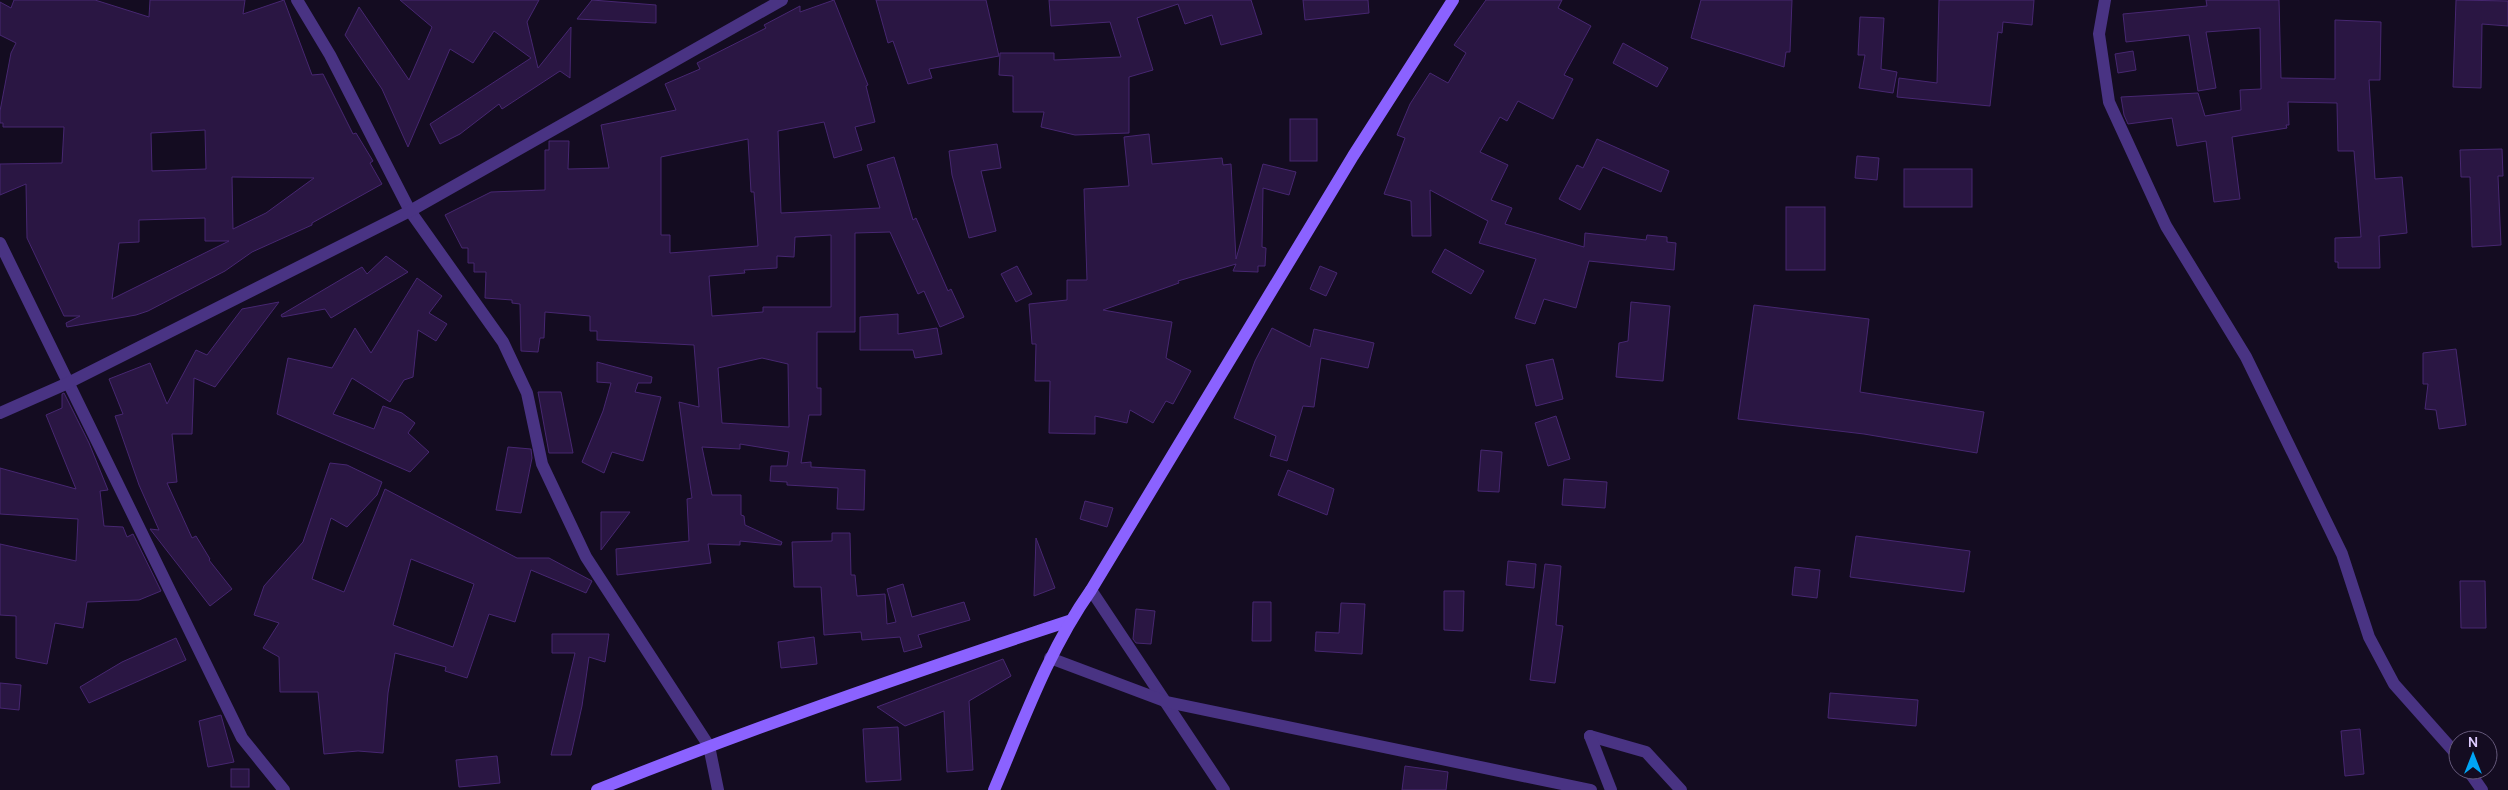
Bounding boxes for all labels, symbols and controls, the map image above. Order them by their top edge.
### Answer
north arrow [2448,730,2498,780]
text: N [2468,732,2478,751]

